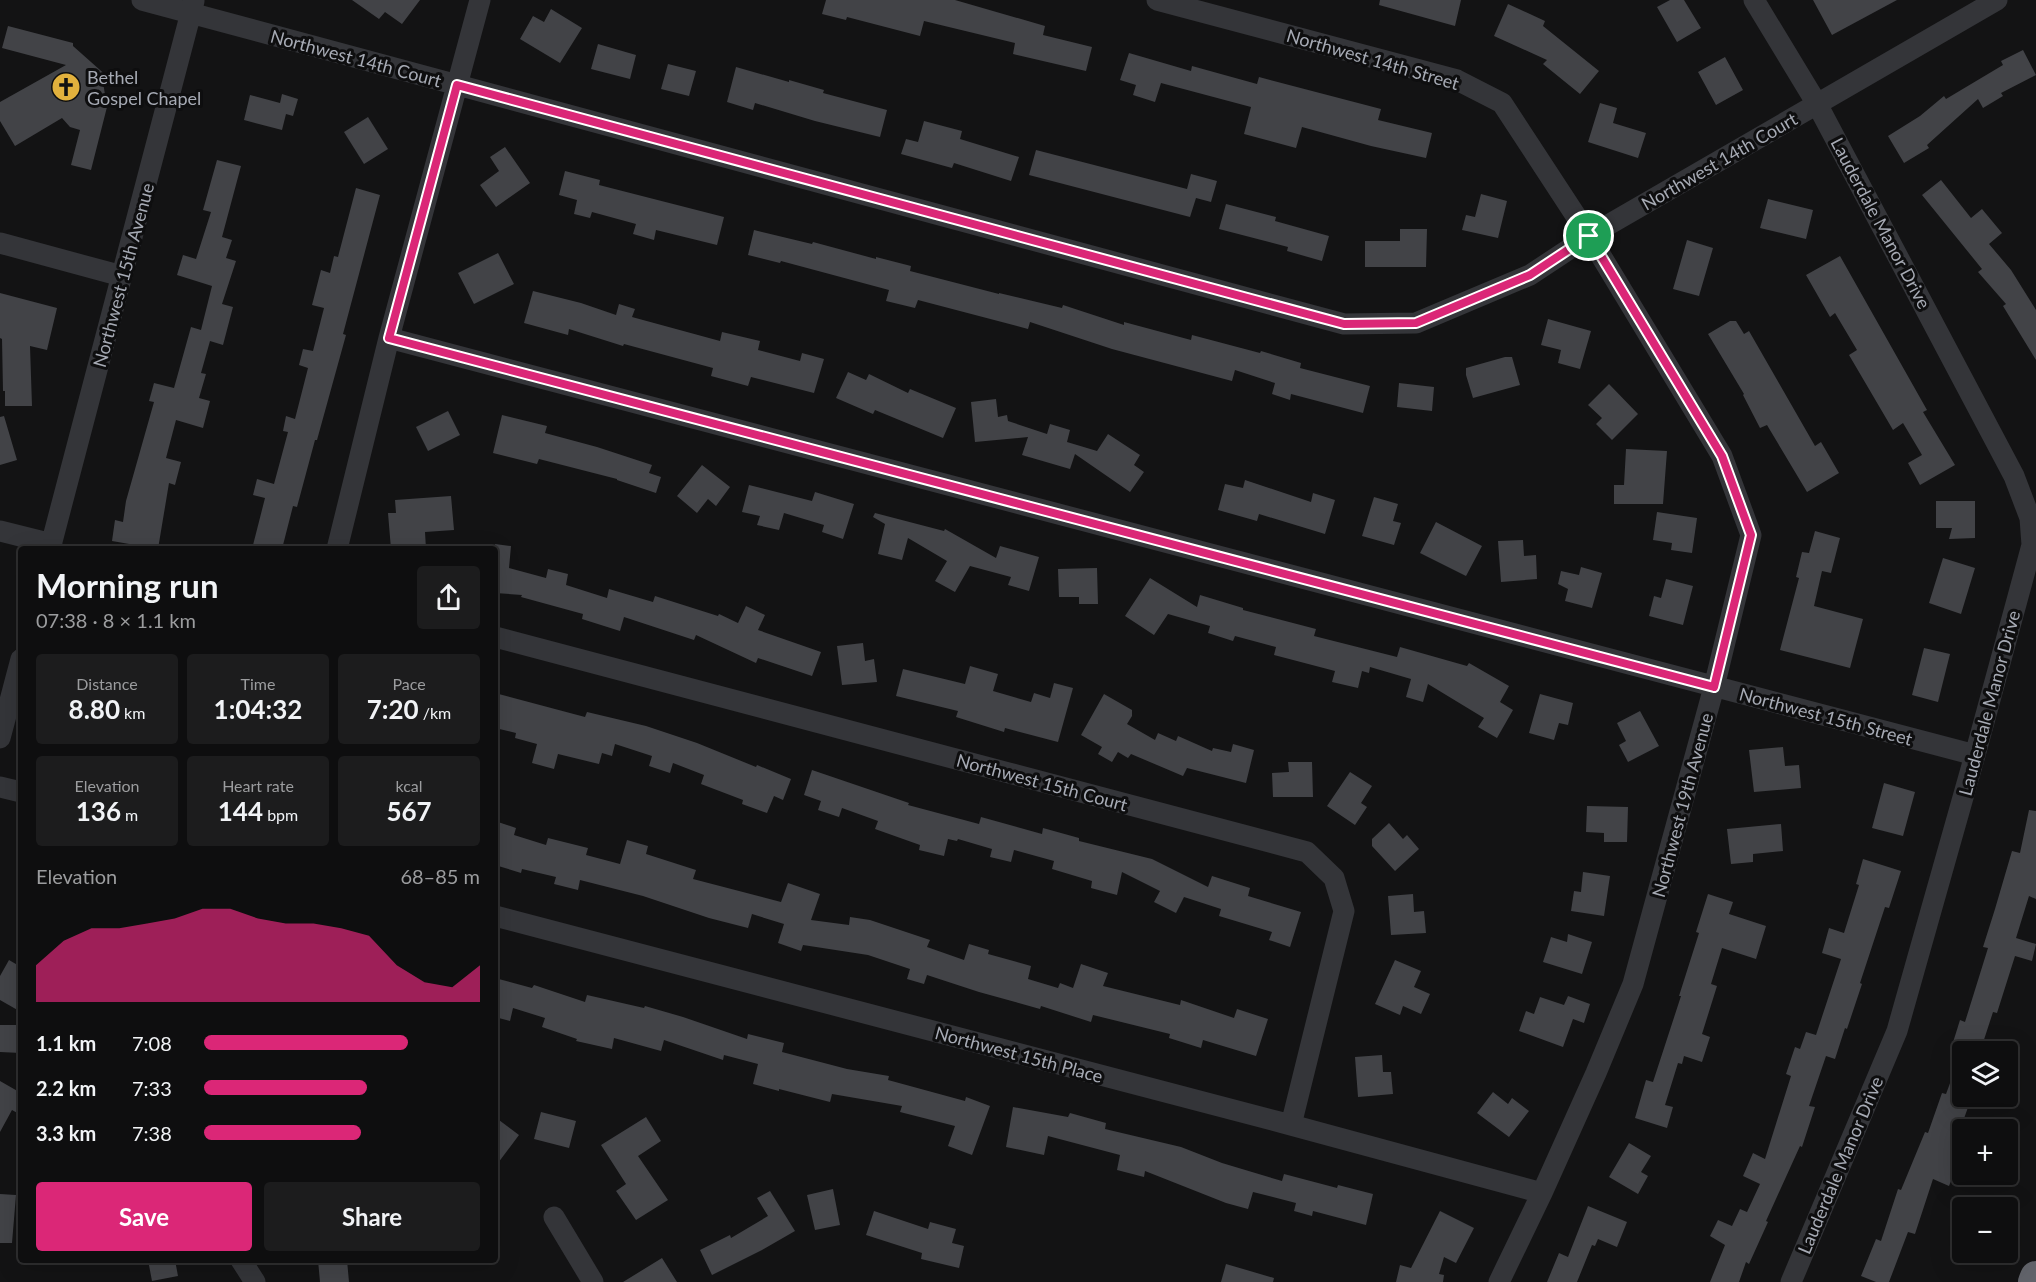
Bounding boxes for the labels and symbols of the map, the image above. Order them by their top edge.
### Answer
street label: Northwest 14th Street [1284,24,1462,94]
street label: Northwest 14th Court [268,25,444,92]
place label: Bethel Gospel Chapel [87,66,201,109]
church icon: Bethel Gospel Chapel [50,71,82,103]
street label: Northwest 14th Court [1637,107,1801,215]
street label: Lauderdale Manor Drive [1827,134,1935,312]
street label: Northwest 15th Avenue [88,180,158,370]
pin [1563,210,1614,261]
street label: Lauderdale Manor Drive [1954,608,2024,798]
street label: Northwest 15th Street [1737,682,1916,750]
street label: Northwest 19th Avenue [1647,710,1717,900]
street label: Northwest 15th Court [954,749,1130,816]
street label: Northwest 15th Place [933,1021,1105,1087]
street label: Lauderdale Manor Drive [1793,1073,1887,1257]

